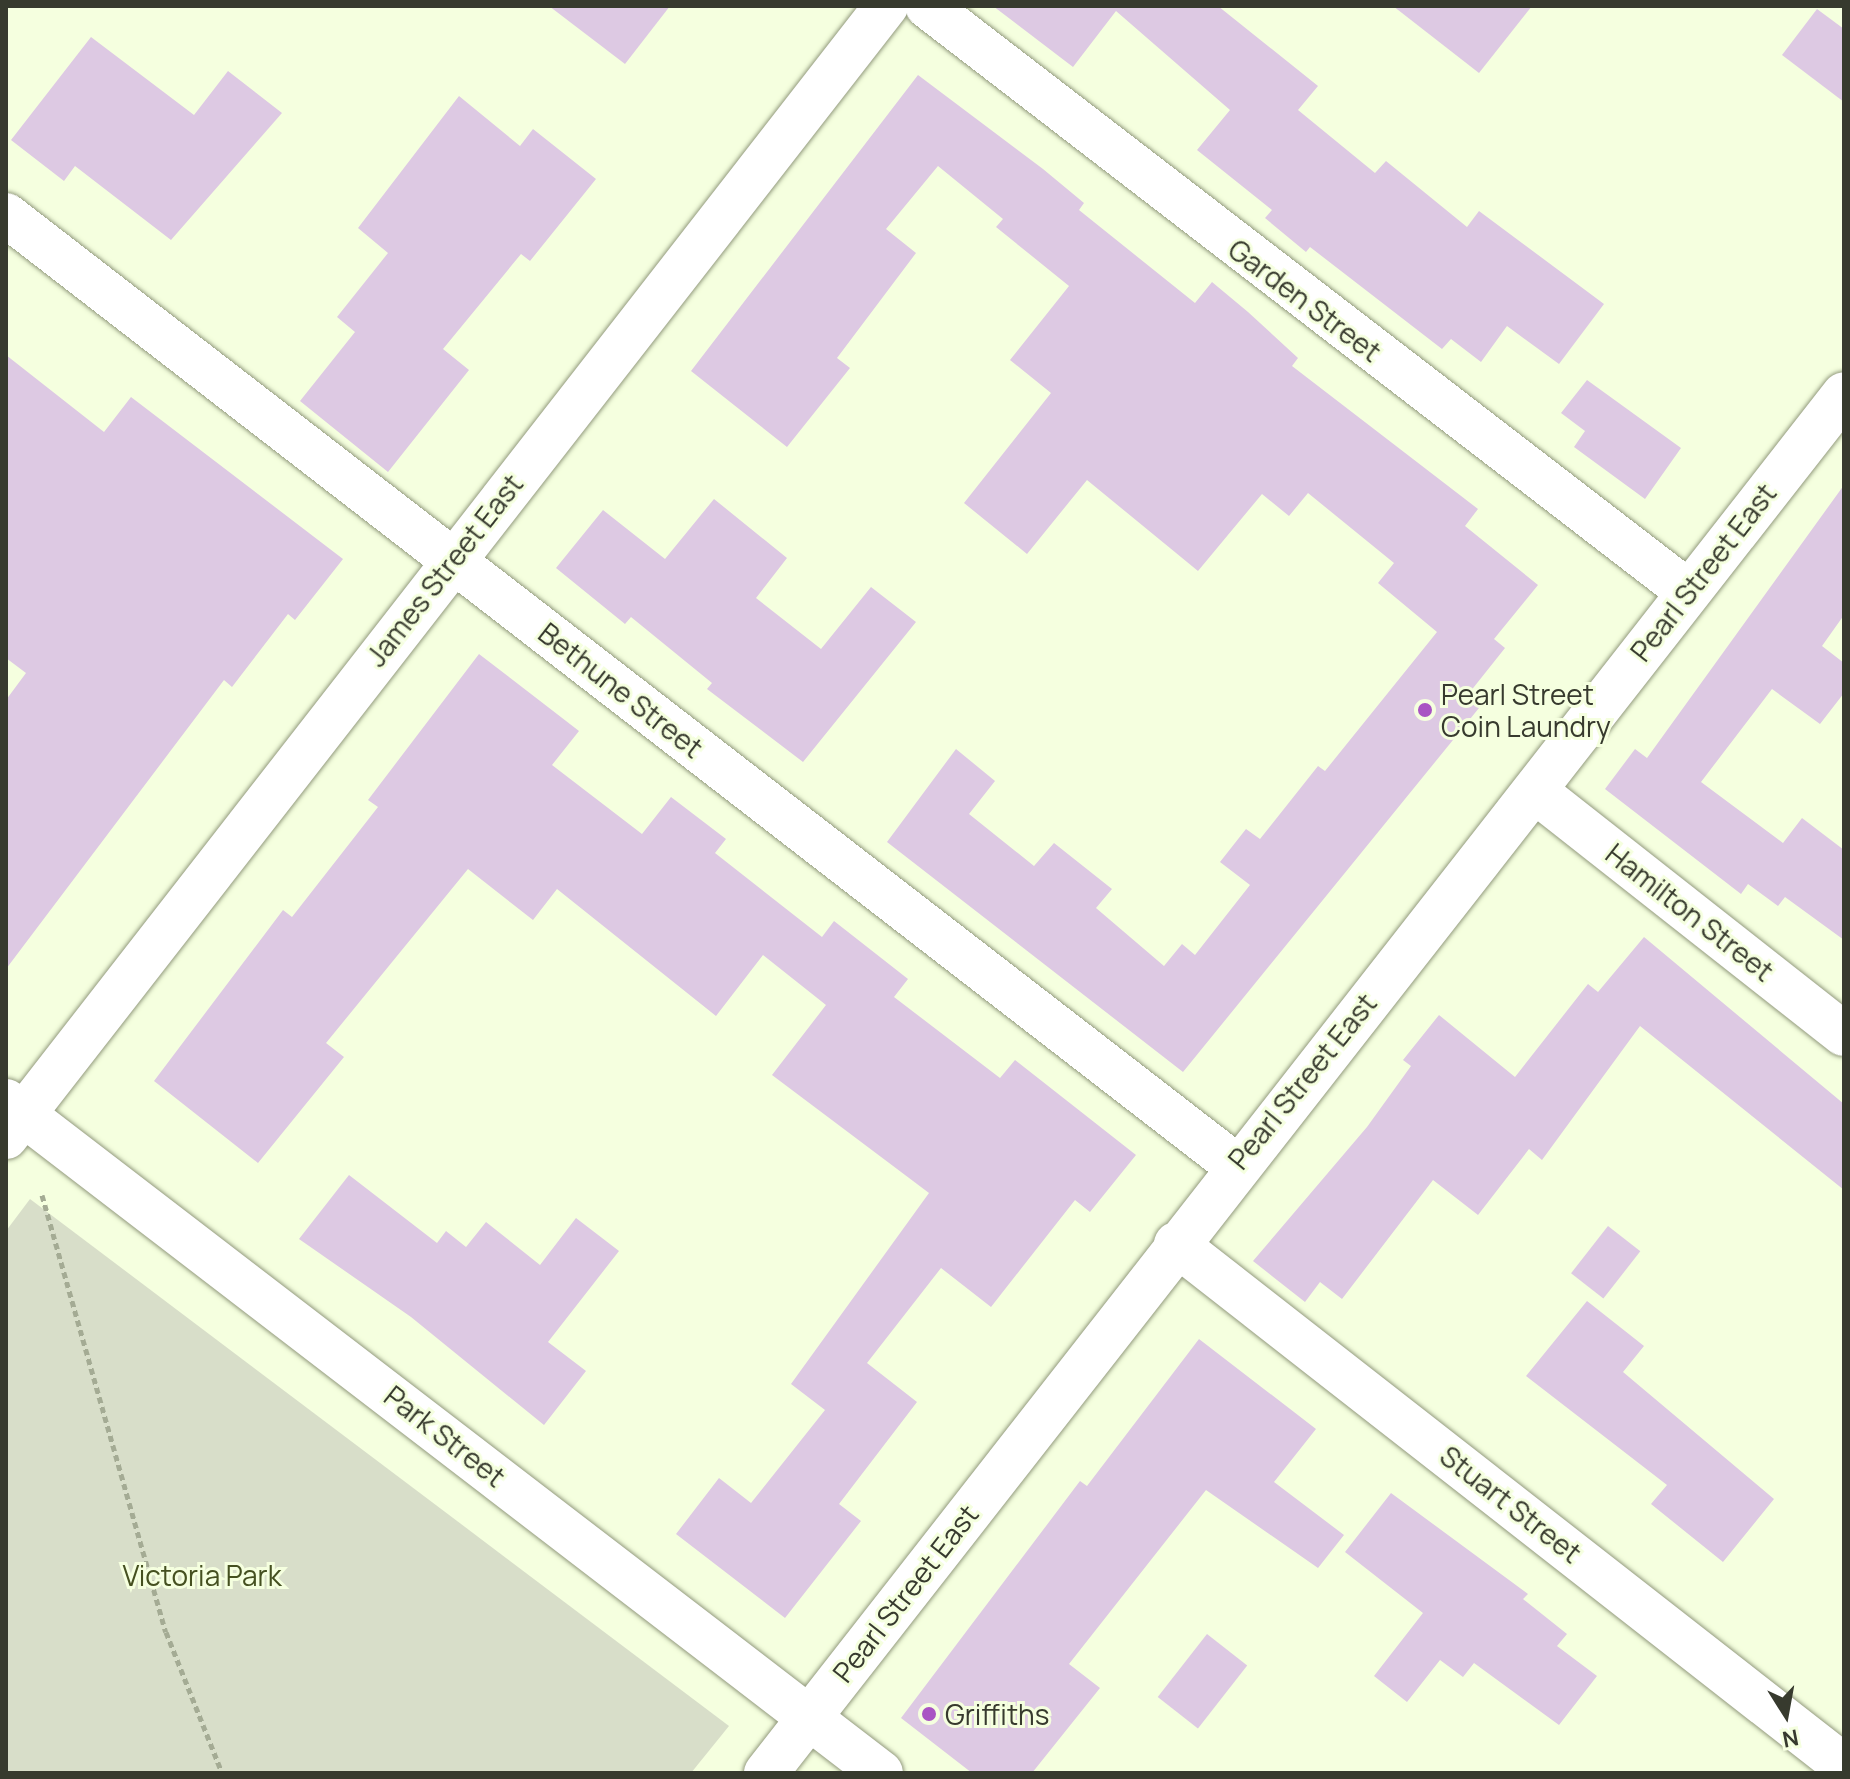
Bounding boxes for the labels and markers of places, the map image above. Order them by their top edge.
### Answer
place label: Pearl Street Coin Laundry [1441,677,1611,743]
marker: Pearl Street Coin Laundry [1416,701,1434,719]
place label: Griffiths [945,1697,1049,1731]
marker: Griffiths [920,1705,938,1723]

